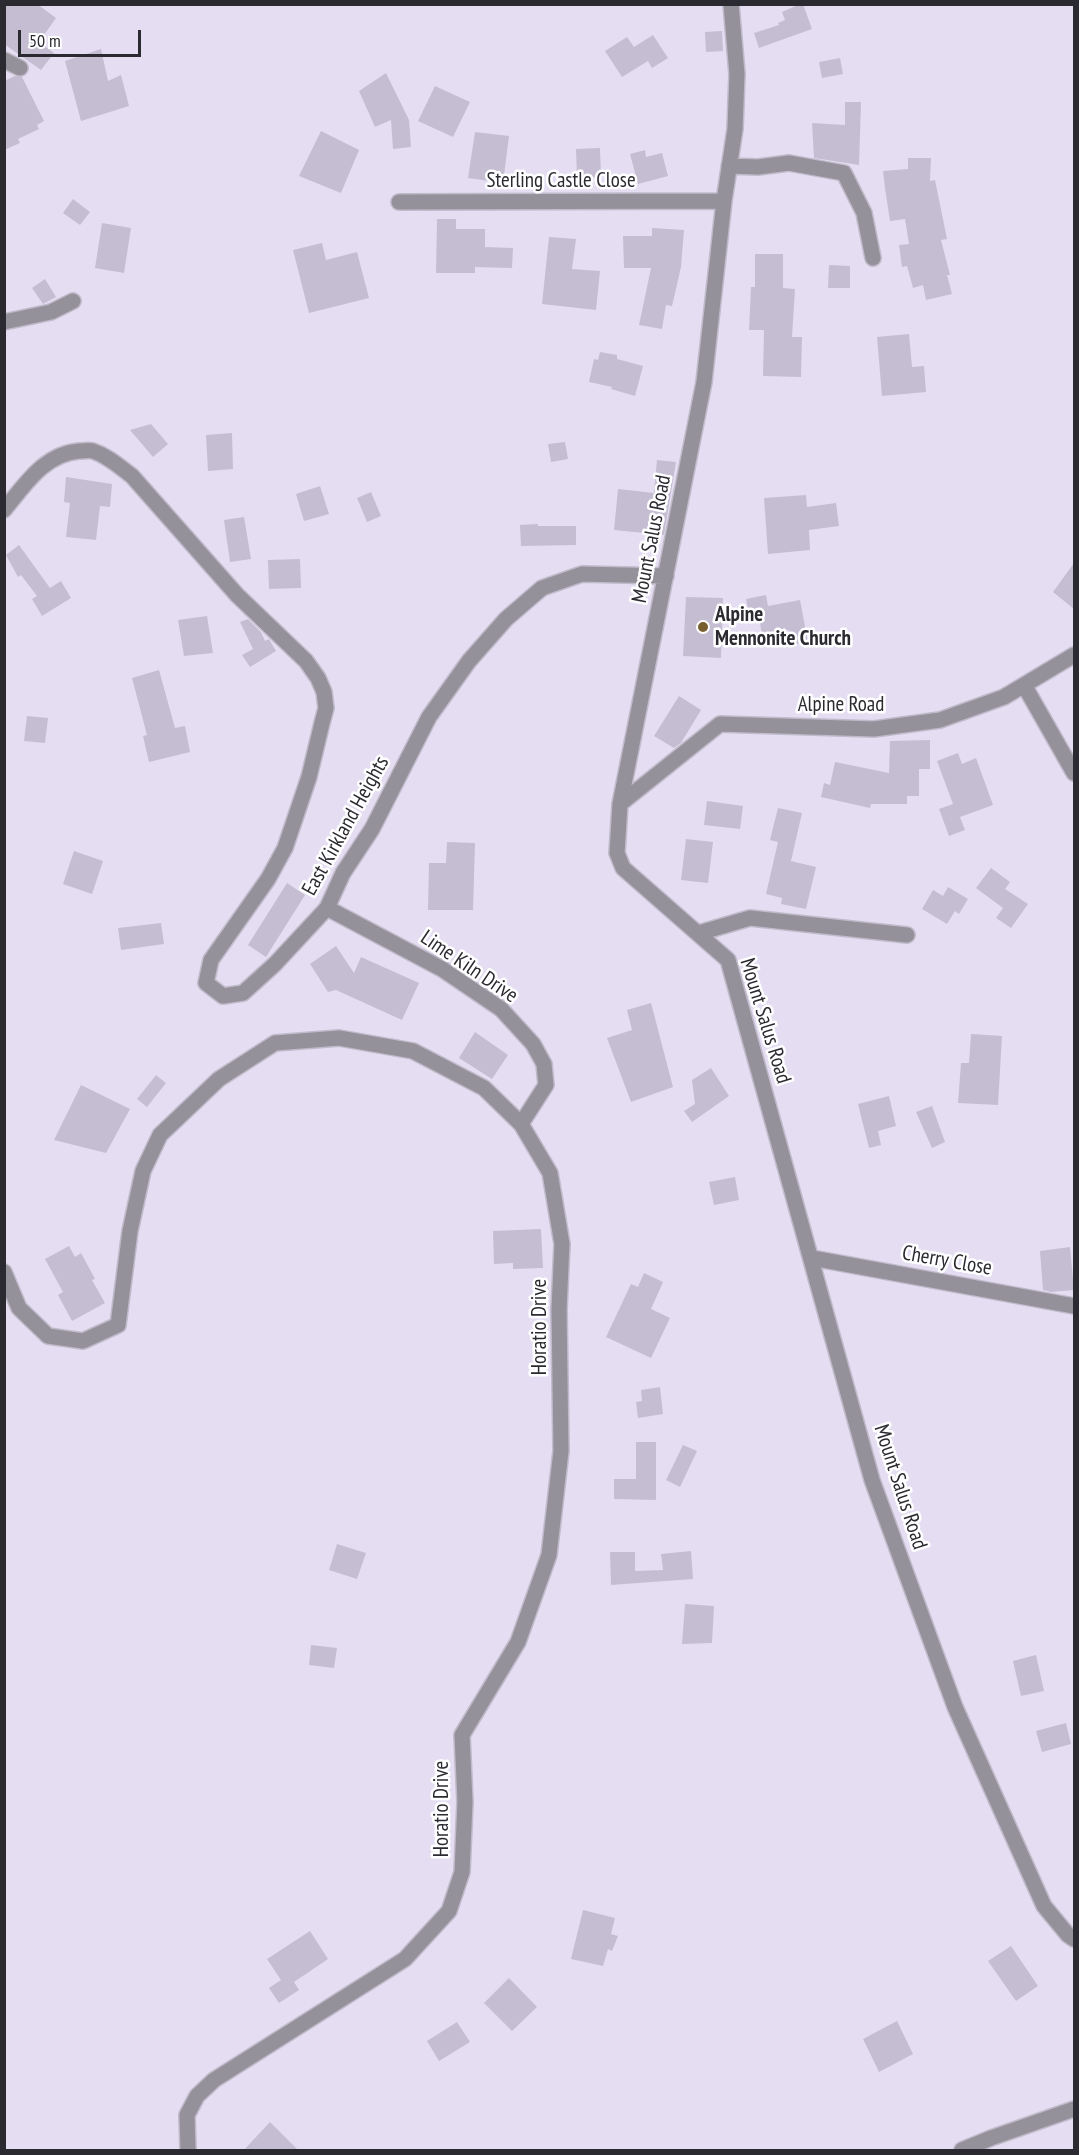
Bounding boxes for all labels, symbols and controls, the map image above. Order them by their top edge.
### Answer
scale bar [21,18,144,56]
text: 50 m [29,29,61,52]
street label: Sterling Castle Close [486,168,636,194]
street label: Mount Salus Road [627,473,677,605]
place label: Alpine Mennonite Church [715,602,851,652]
marker: Alpine Mennonite Church [696,620,710,634]
street label: Alpine Road [798,692,884,718]
street label: East Kirkland Heights [297,752,395,900]
street label: Lime Kiln Drive [416,925,522,1009]
street label: Mount Salus Road [734,955,796,1087]
street label: Cherry Close [900,1241,994,1281]
street label: Horatio Drive [527,1279,553,1375]
street label: Mount Salus Road [868,1421,932,1553]
street label: Horatio Drive [429,1761,455,1857]

